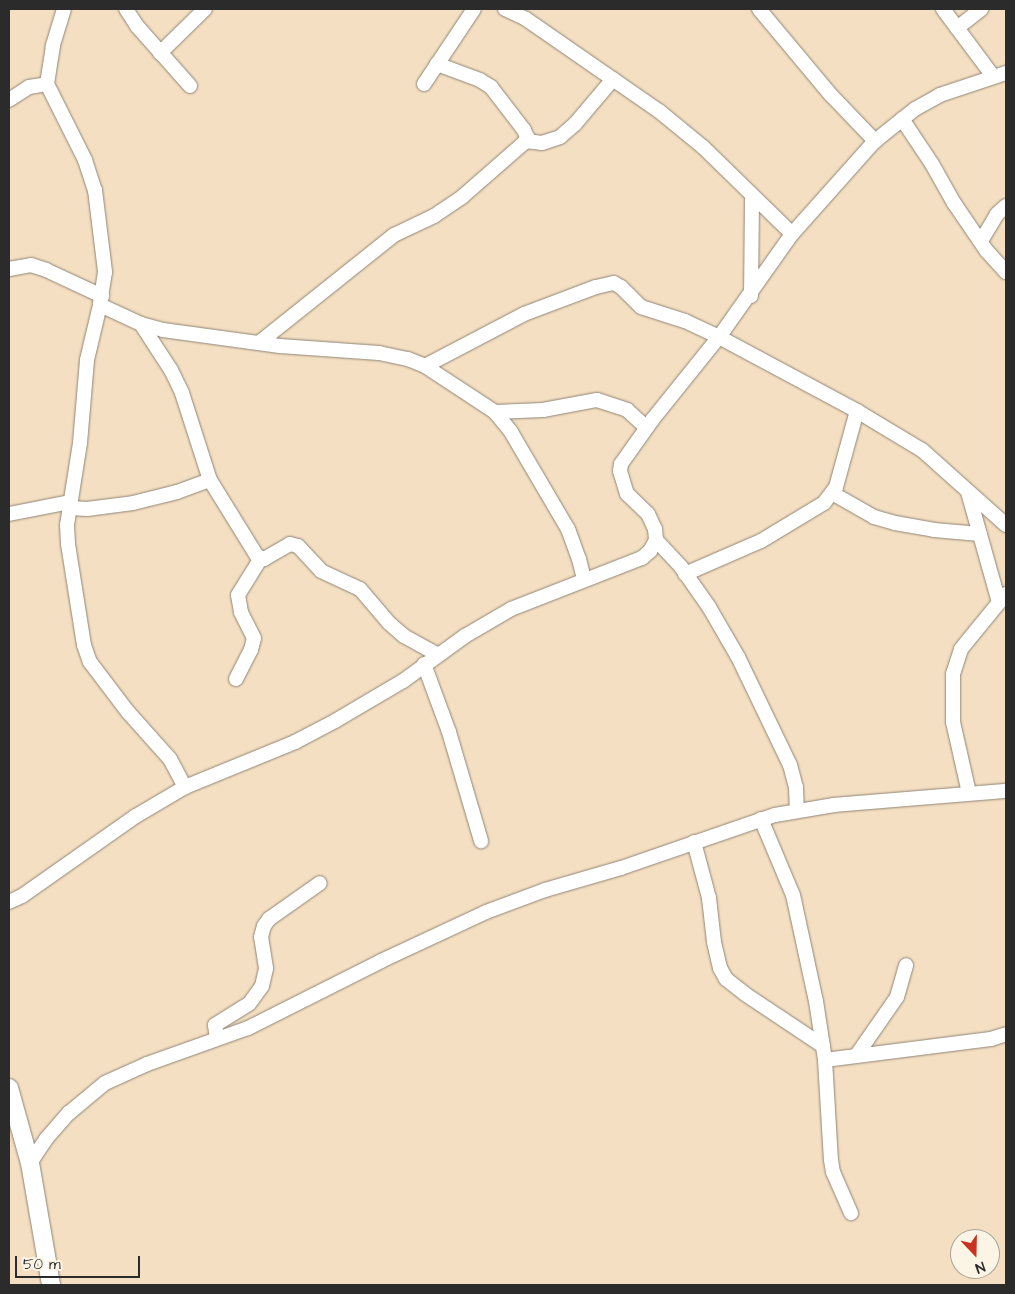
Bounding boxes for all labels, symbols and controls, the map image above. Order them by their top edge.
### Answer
north arrow [950,1229,1000,1279]
scale bar [18,1246,142,1278]
text: 50 m [23,1254,61,1275]
text: N [972,1256,988,1278]

